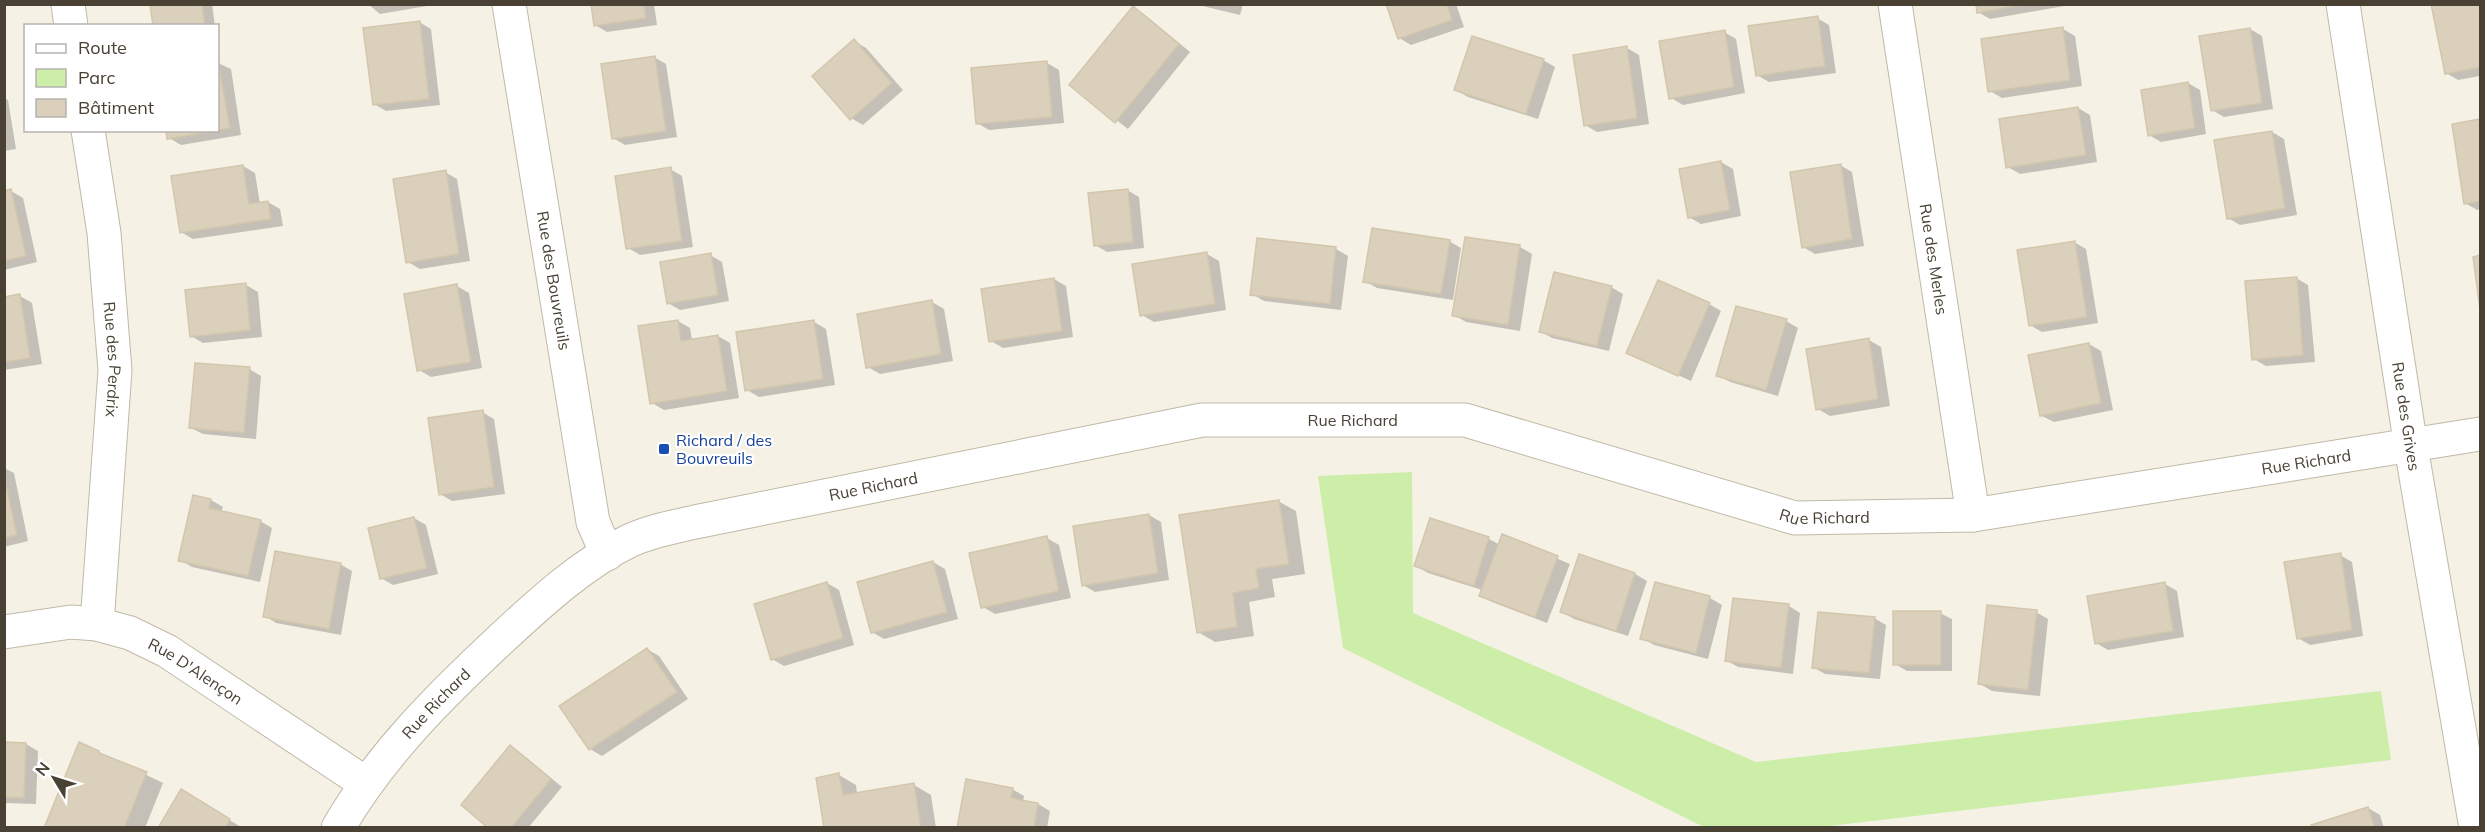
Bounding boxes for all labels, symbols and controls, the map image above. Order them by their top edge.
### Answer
legend [24,24,219,132]
text: Route [78,36,127,59]
text: Parc [78,66,116,89]
text: Bâtiment [78,96,154,119]
street label: Rue des Merles [1916,202,1952,316]
street label: Rue des Bouvreuils [533,209,575,351]
street label: Rue des Perdrix [100,301,125,418]
street label: Rue des Grives [2388,360,2425,472]
street label: Rue Richard [1308,410,1398,430]
place label: Richard / des Bouvreuils [676,430,772,468]
marker: Richard / des Bouvreuils [657,442,671,456]
street label: Rue Richard [2260,445,2352,479]
street label: Rue Richard [827,467,920,505]
street label: Rue Richard [1777,504,1870,529]
street label: Rue D'Alençon [145,633,247,709]
street label: Rue Richard [397,664,474,743]
north arrow [24,748,84,808]
text: N [31,758,54,780]

